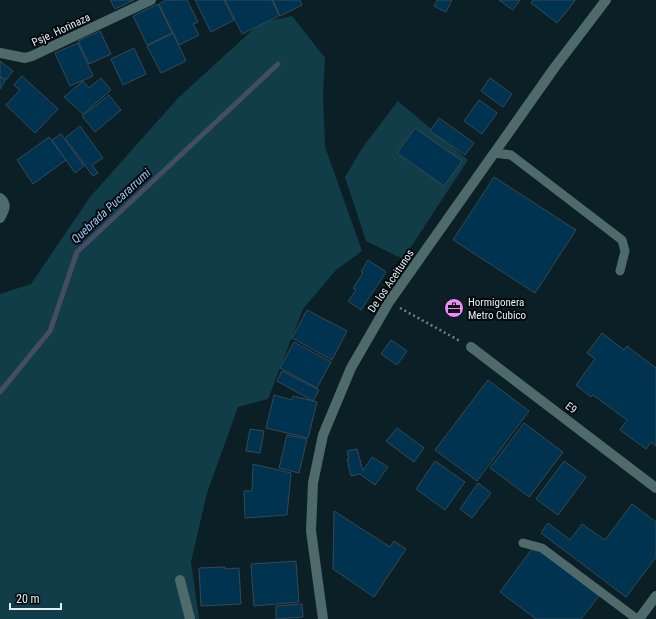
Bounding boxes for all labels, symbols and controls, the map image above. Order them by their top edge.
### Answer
street label: Psje. Horinaza [30,11,92,49]
water label: Quebrada Pucararrumi [69,166,154,246]
street label: De los Aceitunos [365,247,417,315]
place label: Hormigonera Metro Cubico [468,296,527,322]
office icon: Hormigonera Metro Cubico [443,297,465,319]
street label: E9 [563,400,579,416]
scale bar [10,585,61,611]
text: 20 m [16,592,40,606]

